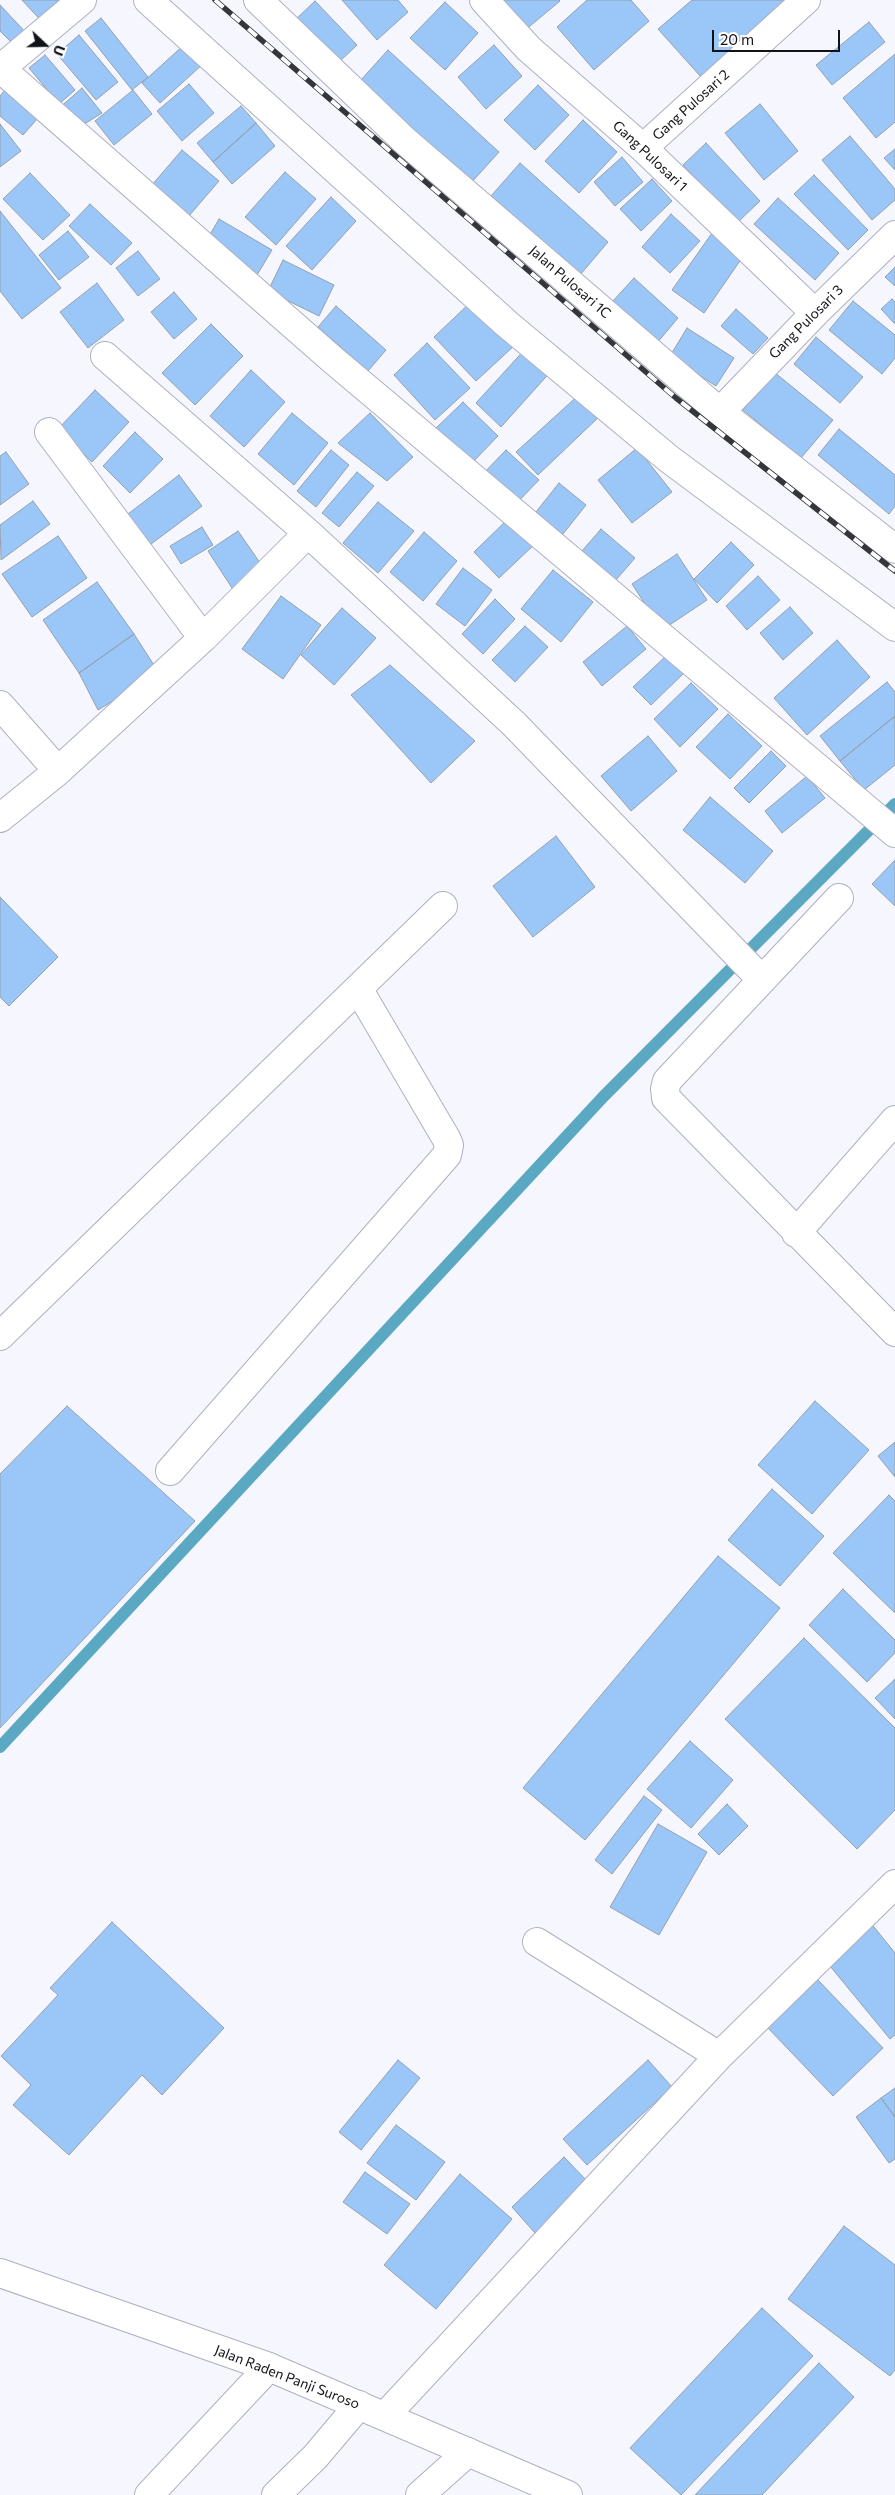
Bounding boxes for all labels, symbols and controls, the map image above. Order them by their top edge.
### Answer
north arrow [20,20,70,70]
scale bar [715,20,842,52]
text: 20 m [720,30,754,48]
text: U [50,43,69,58]
street label: Gang Pulosari 2 [649,66,733,144]
street label: Gang Pulosari 1 [609,117,691,195]
street label: Jalan Pulosari 1C [526,242,614,322]
street label: Gang Pulosari 3 [765,281,847,363]
street label: Jalan Raden Panji Suroso [212,2342,362,2412]

